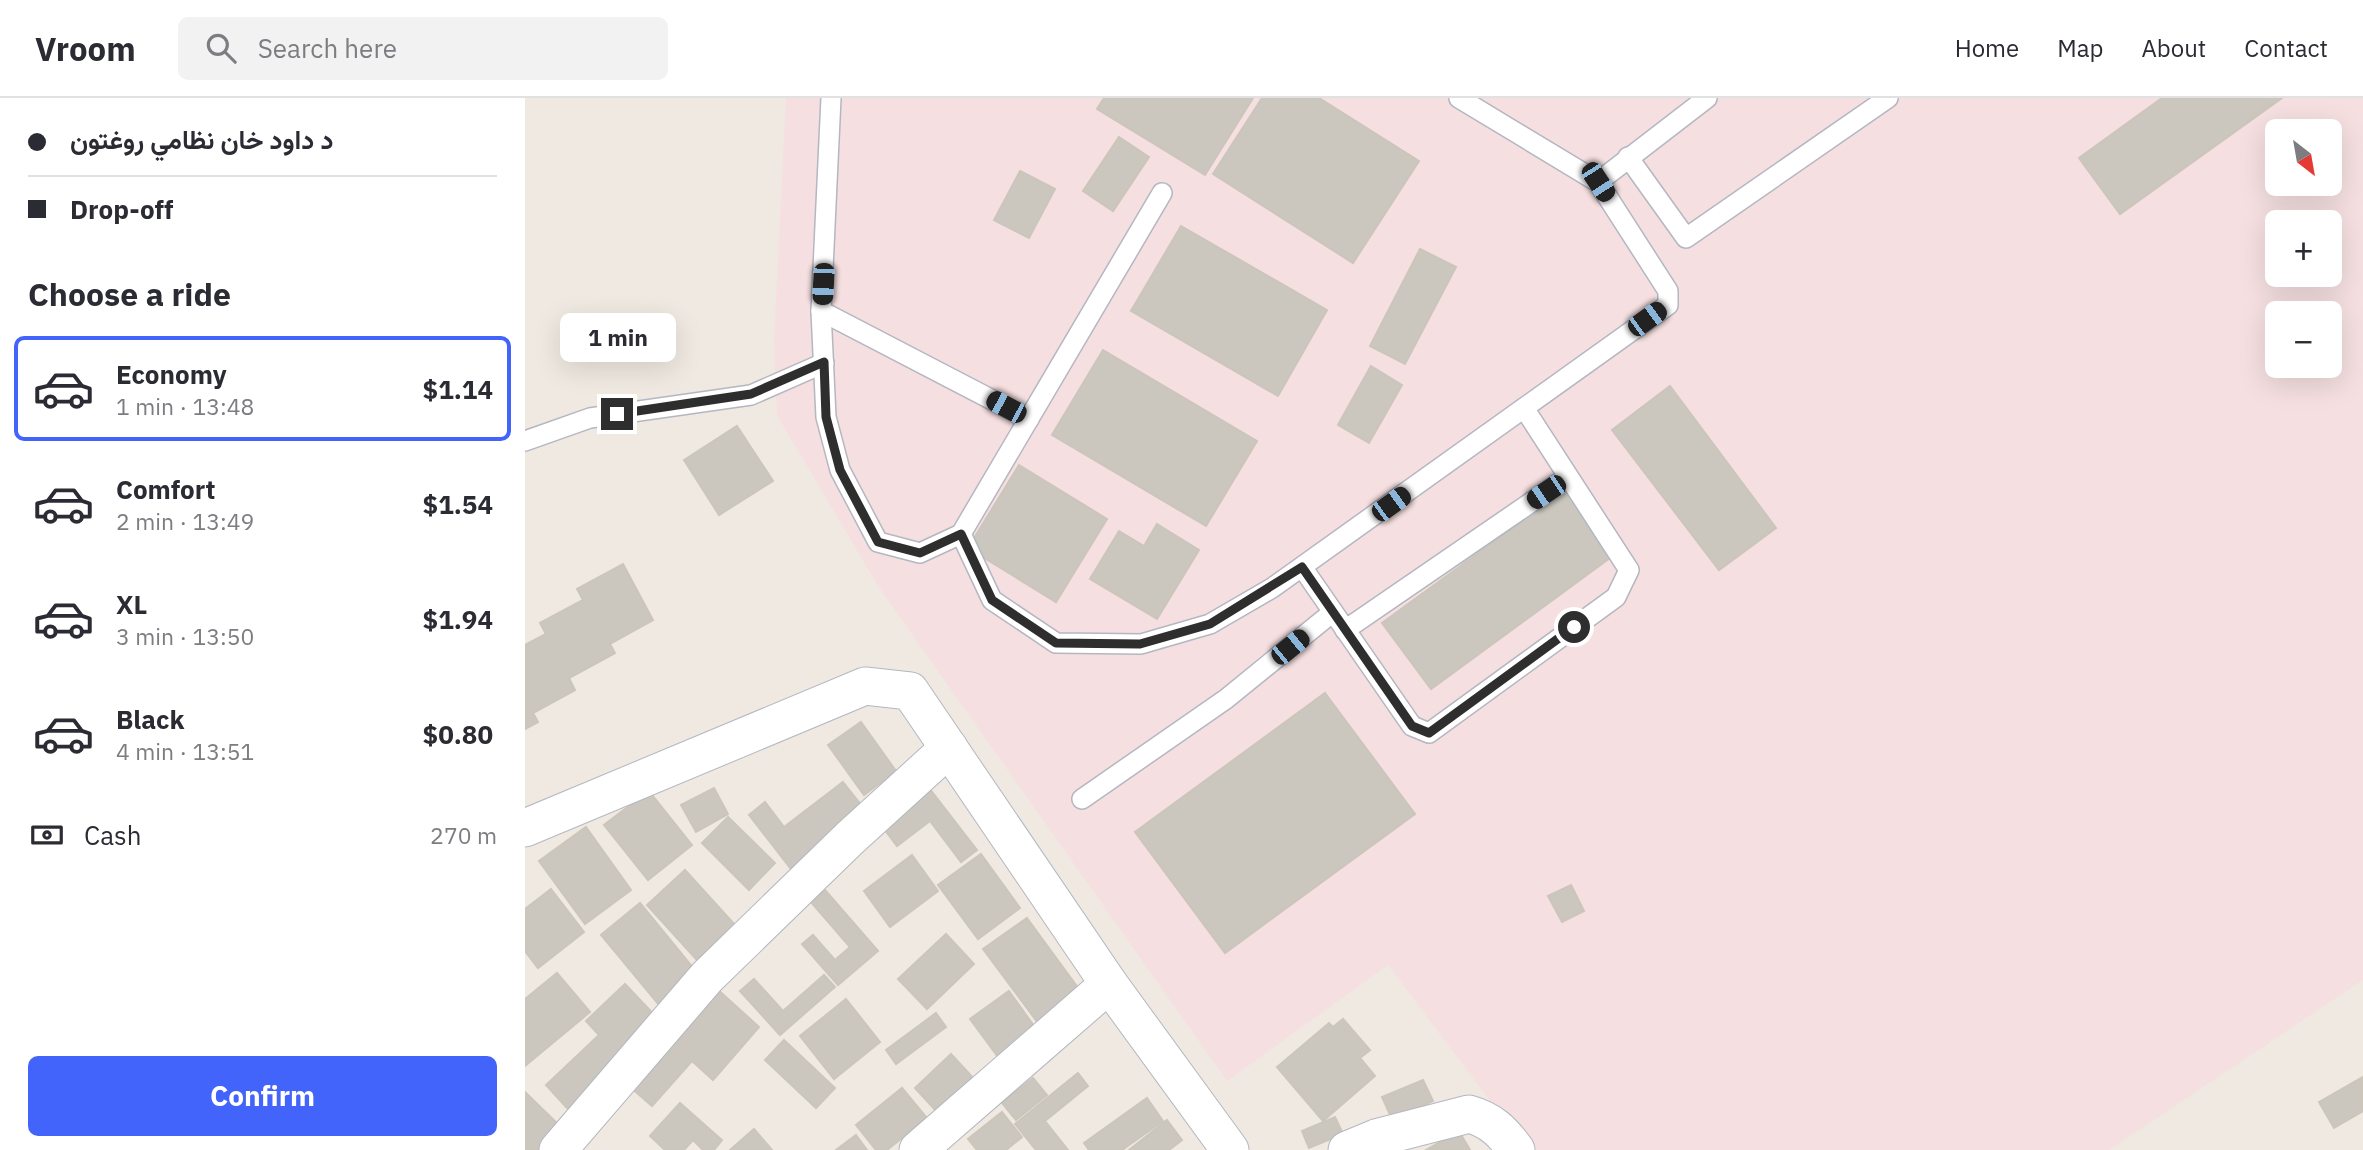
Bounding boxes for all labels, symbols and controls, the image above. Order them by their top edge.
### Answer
search box [178,17,668,80]
text: Vroom [35,27,136,70]
icon: search [202,29,240,67]
text: Search here [258,31,397,65]
text: Home [1955,32,2019,64]
text: Map [2057,32,2103,64]
text: About [2141,32,2206,64]
text: Contact [2244,32,2328,64]
north arrow [2265,119,2341,196]
map controls [2265,119,2342,378]
text: د داود خان نظامي روغتون [70,122,333,156]
car [1578,159,1619,205]
text: Drop-off [70,192,173,226]
button: + [2265,210,2342,287]
car [812,262,835,306]
text: Choose a ride [28,273,231,315]
car [1624,298,1671,340]
button: − [2265,301,2342,378]
callout: 1 min [559,313,675,362]
text: 1 min [588,322,648,352]
icon: car [32,357,95,420]
text: Economy [116,357,227,391]
text: $1.14 [423,372,493,406]
car [983,388,1030,426]
text: 1 min · 13:48 [116,391,254,421]
route end [601,398,633,430]
icon: car [32,472,95,535]
text: Comfort [116,472,215,506]
car [1523,472,1570,512]
car [1368,483,1415,525]
text: $1.54 [423,487,493,521]
text: 2 min · 13:49 [116,506,254,536]
icon: car [32,587,95,650]
text: XL [116,587,147,621]
text: $1.94 [423,602,493,636]
route start [1558,611,1590,643]
text: 3 min · 13:50 [116,621,254,651]
car [1268,626,1313,668]
icon: car [32,702,95,765]
text: Black [116,702,184,736]
text: $0.80 [423,717,493,751]
text: 4 min · 13:51 [116,736,254,766]
icon: cash [28,816,66,854]
text: Cash [84,818,141,852]
text: 270 m [430,820,497,850]
button: Confirm [28,1056,497,1136]

